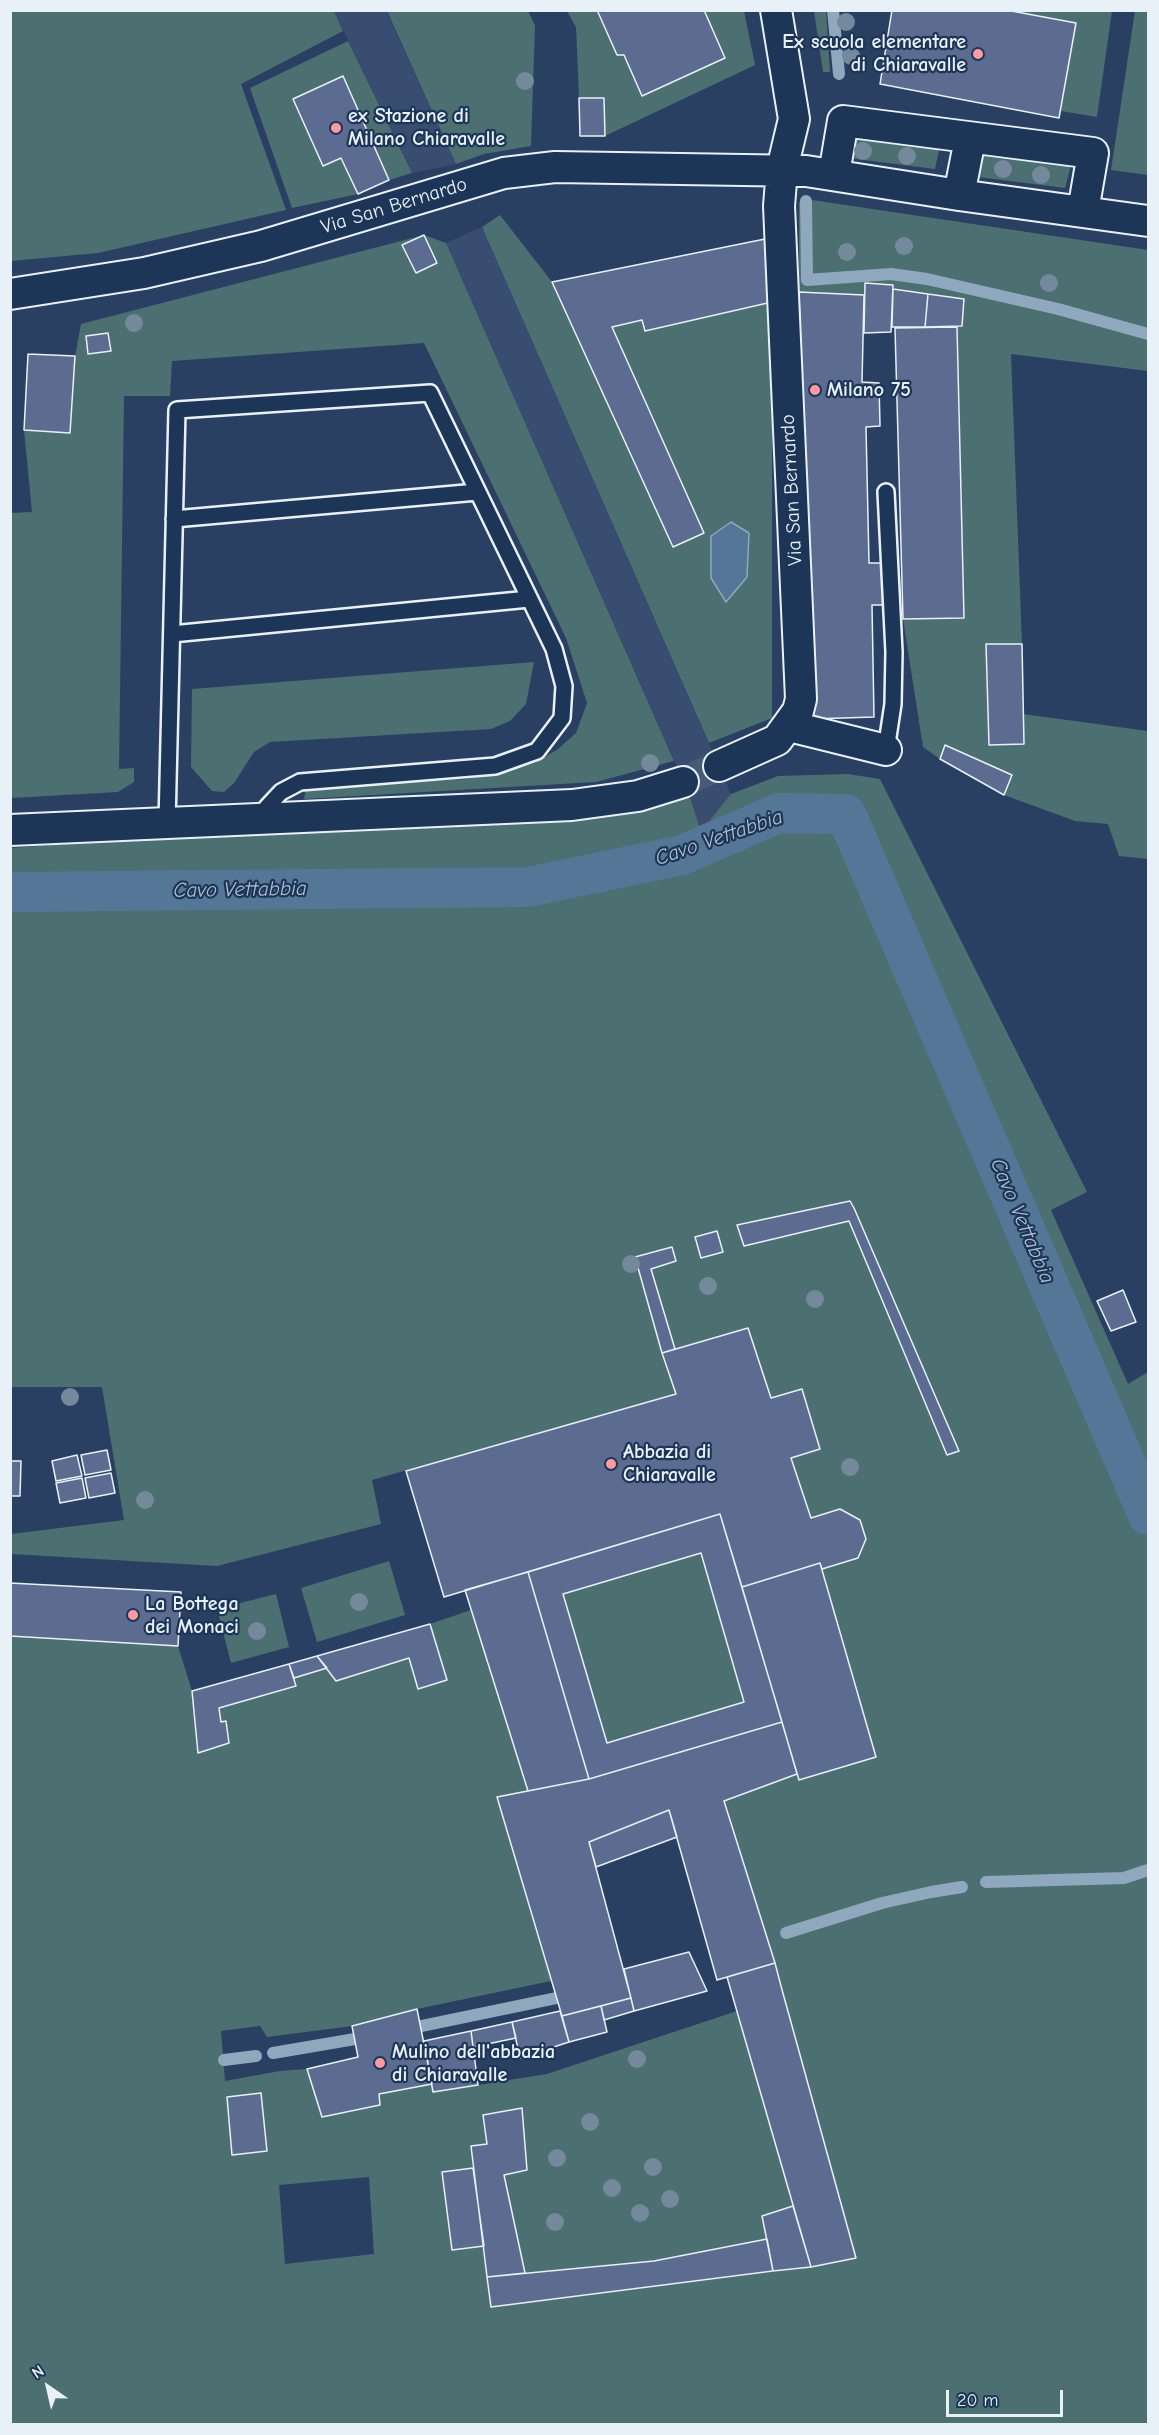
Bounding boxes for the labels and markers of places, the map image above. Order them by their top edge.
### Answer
place label: Ex scuola elementare di Chiaravalle [782,30,966,77]
marker: Ex scuola elementare di Chiaravalle [971,47,985,61]
place label: ex Stazione di Milano Chiaravalle [348,104,505,151]
marker: ex Stazione di Milano Chiaravalle [329,121,343,135]
place label: Milano 75 [827,378,911,402]
marker: Milano 75 [808,383,822,397]
place label: Abbazia di Chiaravalle [623,1440,716,1487]
marker: Abbazia di Chiaravalle [604,1457,618,1471]
place label: La Bottega dei Monaci [145,1592,239,1639]
marker: La Bottega dei Monaci [126,1608,140,1622]
place label: Mulino dell'abbazia di Chiaravalle [392,2040,555,2087]
marker: Mulino dell'abbazia di Chiaravalle [373,2056,387,2070]

